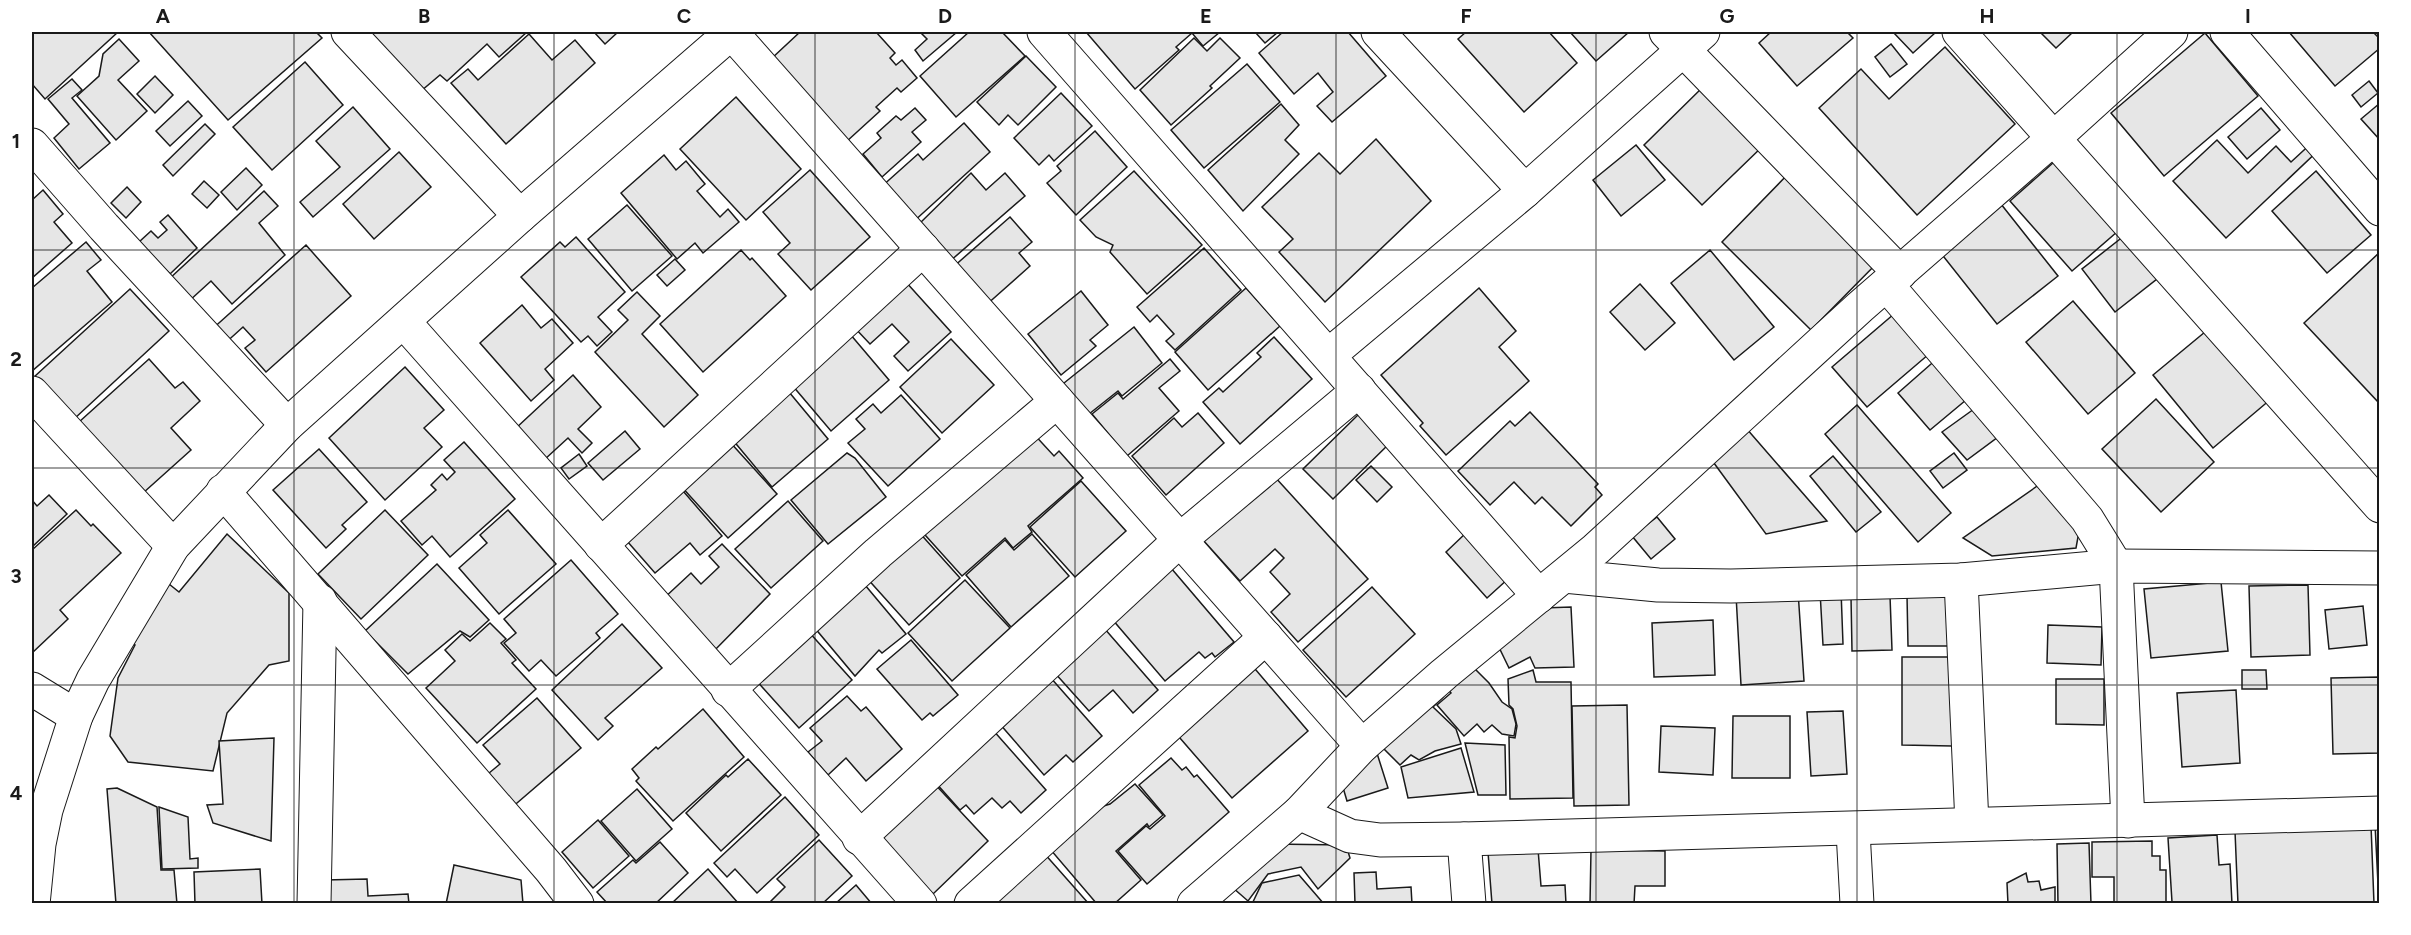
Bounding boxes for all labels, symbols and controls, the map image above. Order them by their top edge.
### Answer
text: A [156,4,171,28]
text: B [418,4,430,28]
text: C [677,4,691,28]
text: D [938,4,952,28]
text: E [1200,4,1212,28]
text: F [1460,4,1472,28]
text: G [1720,4,1735,28]
text: H [1980,4,1995,28]
text: I [2245,4,2251,28]
text: 1 [12,129,20,153]
text: 2 [10,347,22,371]
text: 3 [10,564,22,588]
text: 4 [10,781,23,805]

